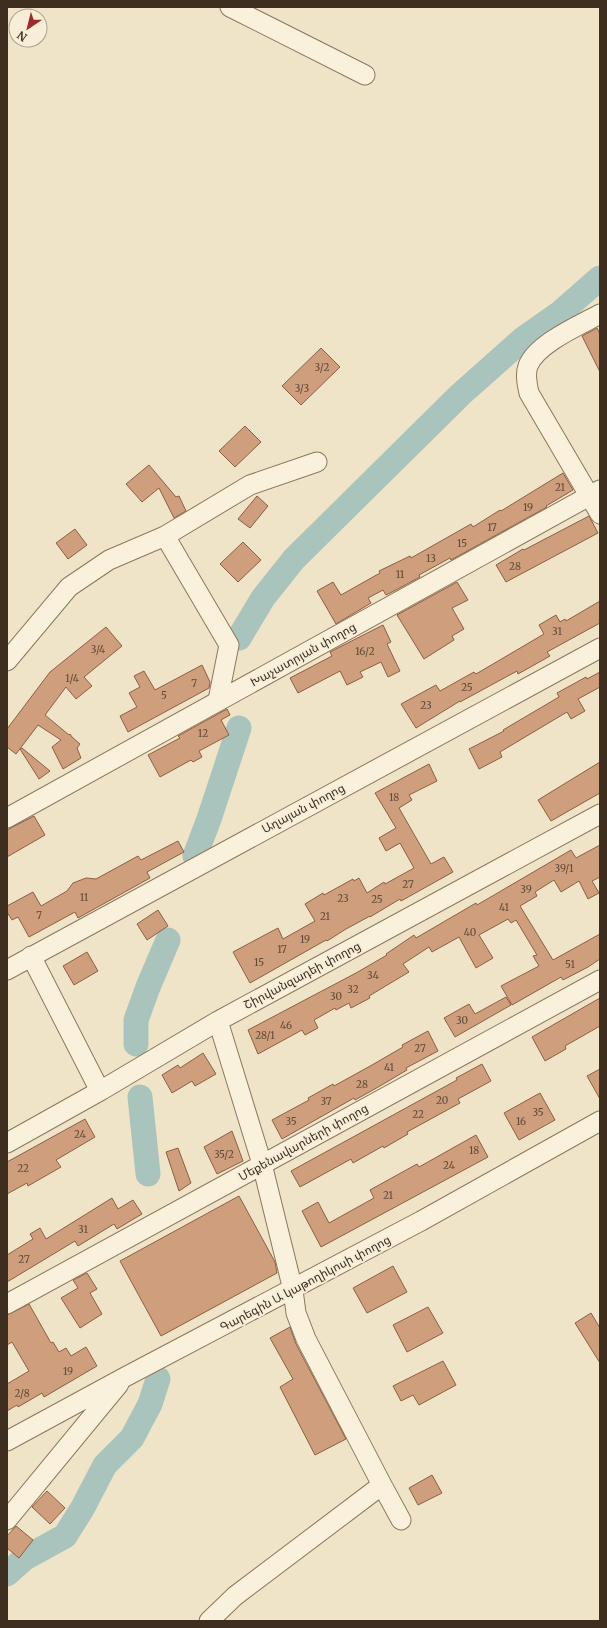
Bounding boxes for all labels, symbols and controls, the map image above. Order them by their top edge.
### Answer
north arrow [8,8,48,48]
text: N [14,28,30,44]
house number: 3/2 [315,361,329,374]
house number: 3/3 [295,382,310,395]
house number: 21 [555,481,566,494]
house number: 19 [523,501,533,514]
house number: 17 [487,521,497,534]
house number: 15 [457,537,467,550]
house number: 13 [426,552,436,565]
house number: 28 [509,560,521,573]
house number: 11 [396,568,405,581]
street label: Խաչատրյան փողոց [248,619,358,689]
house number: 31 [552,625,562,638]
house number: 3/4 [91,643,105,656]
house number: 16/2 [355,645,375,658]
house number: 1/4 [65,672,79,685]
house number: 7 [191,677,197,690]
house number: 25 [461,681,473,694]
house number: 5 [161,689,167,702]
house number: 23 [420,699,432,712]
house number: 12 [198,727,208,740]
street label: Աղայան փողոց [259,780,347,836]
house number: 18 [389,791,399,804]
house number: 39/1 [555,862,574,875]
house number: 27 [402,878,414,891]
house number: 39 [520,883,532,896]
house number: 11 [80,891,89,904]
house number: 23 [337,892,349,905]
house number: 25 [371,893,383,906]
house number: 41 [499,901,509,914]
house number: 7 [36,909,42,922]
house number: 21 [320,910,331,923]
house number: 40 [464,926,476,939]
house number: 19 [300,933,310,946]
street label: Շիրվանզադեի փողոց [241,938,363,1012]
house number: 17 [277,943,287,956]
house number: 15 [254,956,264,969]
house number: 51 [565,958,575,971]
house number: 34 [367,969,379,982]
house number: 32 [347,983,359,996]
house number: 30 [330,990,342,1003]
house number: 30 [456,1014,468,1027]
house number: 46 [280,1019,292,1032]
house number: 28/1 [255,1029,275,1042]
house number: 27 [414,1042,426,1055]
house number: 41 [384,1061,394,1074]
house number: 28 [356,1078,368,1091]
house number: 20 [436,1094,448,1107]
house number: 37 [320,1095,332,1108]
street label: Մեքենավարների փողոց [236,1100,370,1184]
house number: 35 [532,1106,544,1119]
house number: 22 [412,1108,424,1121]
house number: 35 [285,1115,297,1128]
house number: 16 [516,1115,526,1128]
house number: 24 [74,1128,86,1141]
house number: 18 [469,1144,479,1157]
house number: 35/2 [214,1148,234,1161]
house number: 24 [443,1159,455,1172]
house number: 22 [17,1162,29,1175]
house number: 21 [383,1189,394,1202]
house number: 31 [78,1223,88,1236]
street label: Գարեգին Ա կաթողիկոսի փողոց [217,1231,393,1335]
house number: 27 [18,1253,30,1266]
house number: 19 [63,1365,73,1378]
house number: 2/8 [14,1387,30,1400]

